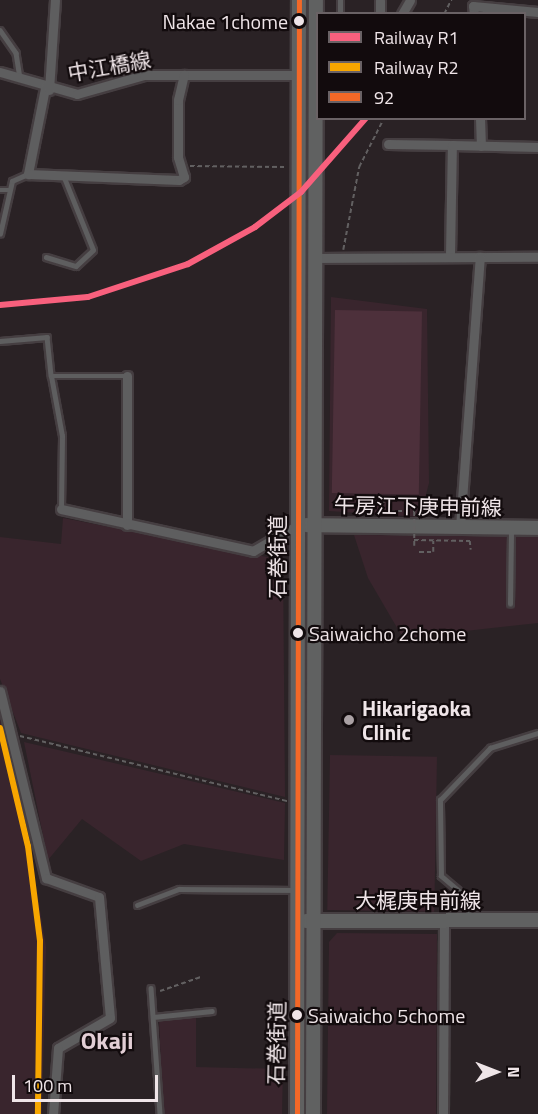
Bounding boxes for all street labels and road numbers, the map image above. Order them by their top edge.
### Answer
street label: 中江橋線 [65,46,153,86]
street label: 午房江下庚申前線 [334,492,502,520]
street label: 石巻街道 [264,515,290,599]
street label: 大梶庚申前線 [355,887,481,913]
street label: 石巻街道 [263,1001,289,1085]

